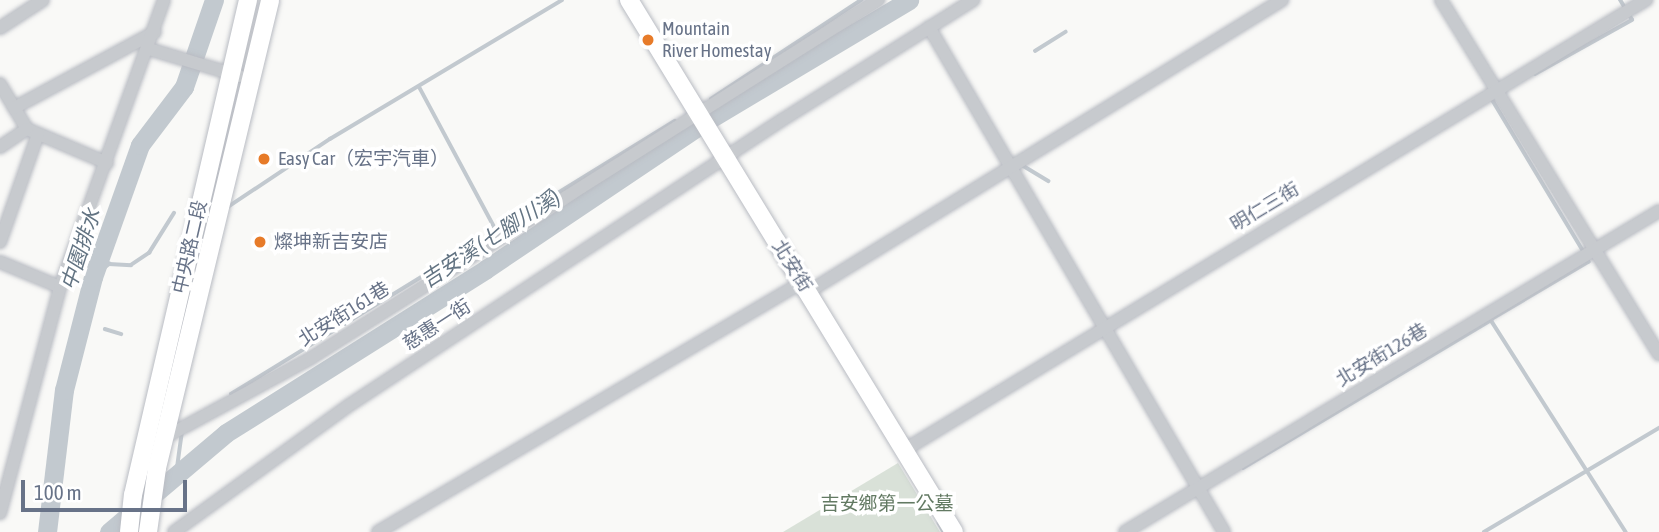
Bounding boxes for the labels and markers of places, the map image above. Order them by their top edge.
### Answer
place label: Mountain River Homestay [662,18,771,62]
marker: Mountain River Homestay [640,32,656,48]
place label: Easy Car（宏宇汽車） [278,148,449,170]
marker: Easy Car（宏宇汽車） [256,151,272,167]
place label: 燦坤新吉安店 [274,231,388,253]
marker: 燦坤新吉安店 [252,234,268,250]

